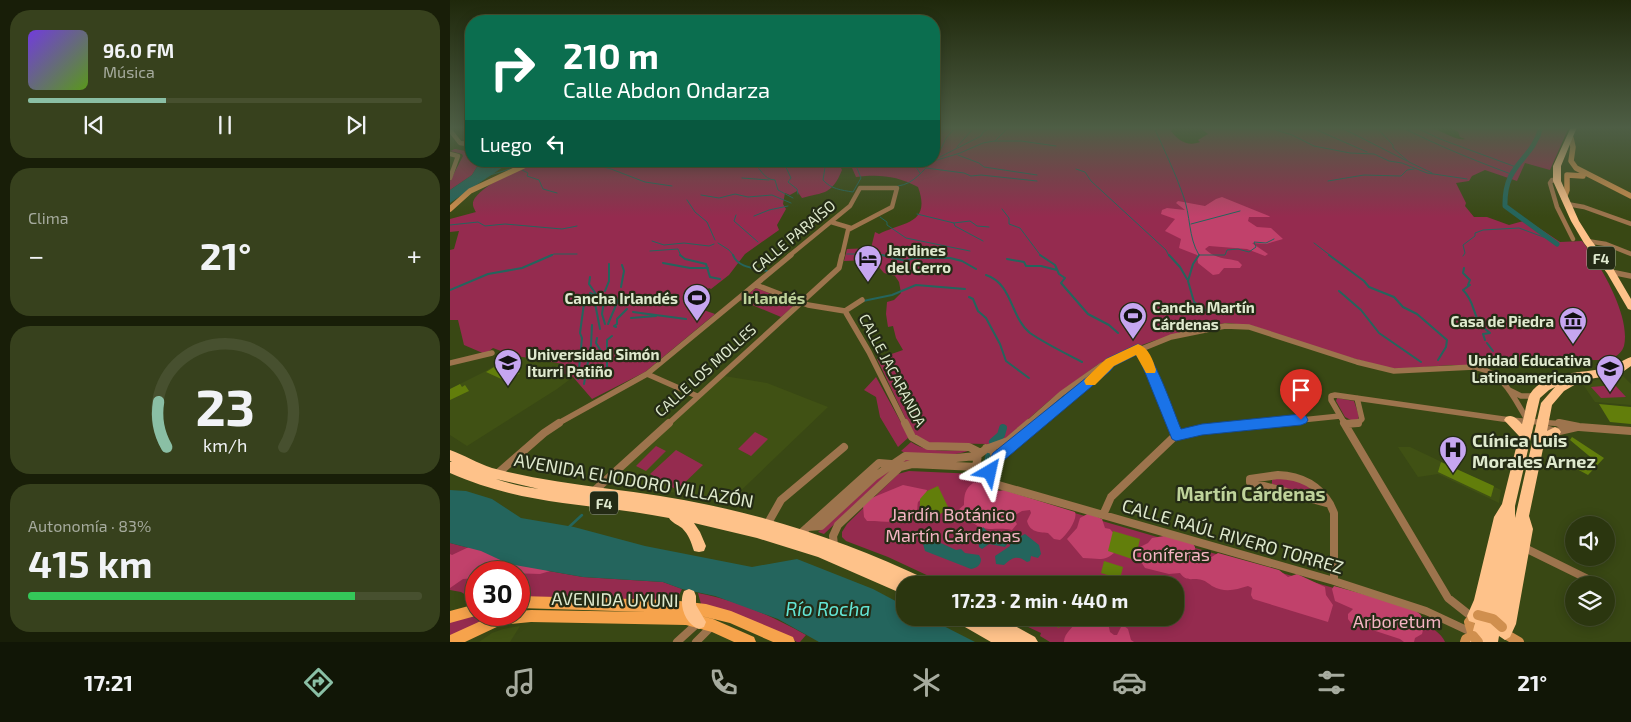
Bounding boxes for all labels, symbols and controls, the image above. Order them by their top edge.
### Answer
text: 210 m [563,34,659,76]
icon: right [480,35,545,100]
text: 96.0 FM [103,39,174,62]
text: Música [103,62,155,81]
text: Calle Abdon Ondarza [563,76,770,102]
icon: previous [80,111,108,139]
icon: pause [211,111,239,139]
icon: next [342,111,370,139]
icon: left [542,130,570,158]
text: Luego [480,133,532,156]
street label: CALLE PARAÍSO [748,196,838,276]
text: Clima [28,208,69,227]
text: 21° [200,232,251,278]
text: − [28,238,44,272]
text: + [407,238,422,272]
place label: Jardines del Cerro [887,241,951,276]
hotel icon: Jardines del Cerro [853,244,883,283]
road number: F4 [1587,247,1615,270]
sports icon: Cancha Irlandés [682,283,712,322]
district label: Irlandés [743,288,805,307]
place label: Cancha Irlandés [565,289,678,307]
place label: Cancha Martín Cárdenas [1152,298,1255,333]
sports icon: Cancha Martín Cárdenas [1118,301,1148,340]
museum icon: Casa de Piedra [1558,306,1588,345]
street label: CALLE JACARANDA [856,310,931,430]
place label: Casa de Piedra [1450,312,1554,330]
street label: CALLE LOS MOLLES [651,320,759,420]
place label: Universidad Simón Iturri Patiño [527,345,659,380]
school or university icon: Universidad Simón Iturri Patiño [493,348,523,387]
place label: Unidad Educativa Latinoamericano [1468,351,1591,386]
school or university icon: Unidad Educativa Latinoamericano [1595,354,1625,393]
pin [1280,369,1322,420]
text: 23 [195,374,255,436]
icon: arrive [1287,376,1315,404]
place label: Clínica Luis Morales Arnez [1472,429,1596,472]
text: km/h [203,434,247,456]
hospital icon: Clínica Luis Morales Arnez [1438,435,1468,474]
position arrow [963,445,1015,497]
street label: AVENIDA ELIODORO VILLAZÓN [513,448,755,512]
district label: Martín Cárdenas [1176,482,1326,505]
road number: F4 [590,492,618,514]
street label: CALLE RAÚL RIVERO TORREZ [1120,494,1346,578]
park label: Jardín Botánico Martín Cárdenas [885,503,1021,546]
text: Autonomía · 83% [28,516,151,535]
map controls [1565,516,1615,626]
button: sound [1565,516,1615,566]
text: 415 km [28,540,153,586]
park label: Coníferas [1132,543,1210,565]
speed limit sign: 30 [465,561,530,626]
button: layers [1565,576,1615,626]
street label: AVENIDA UYUNI [551,587,679,611]
text: 17:23 · 2 min · 440 m [952,589,1128,612]
water label: Río Rocha [786,597,870,620]
park label: Arboretum [1353,610,1441,632]
icon: directions [301,665,336,700]
icon: music [503,665,538,700]
icon: phone [706,665,741,700]
icon: climate [909,665,944,700]
icon: car [1112,665,1147,700]
icon: filters [1314,665,1349,700]
text: 17:21 [84,669,133,695]
text: 21° [1517,669,1547,695]

